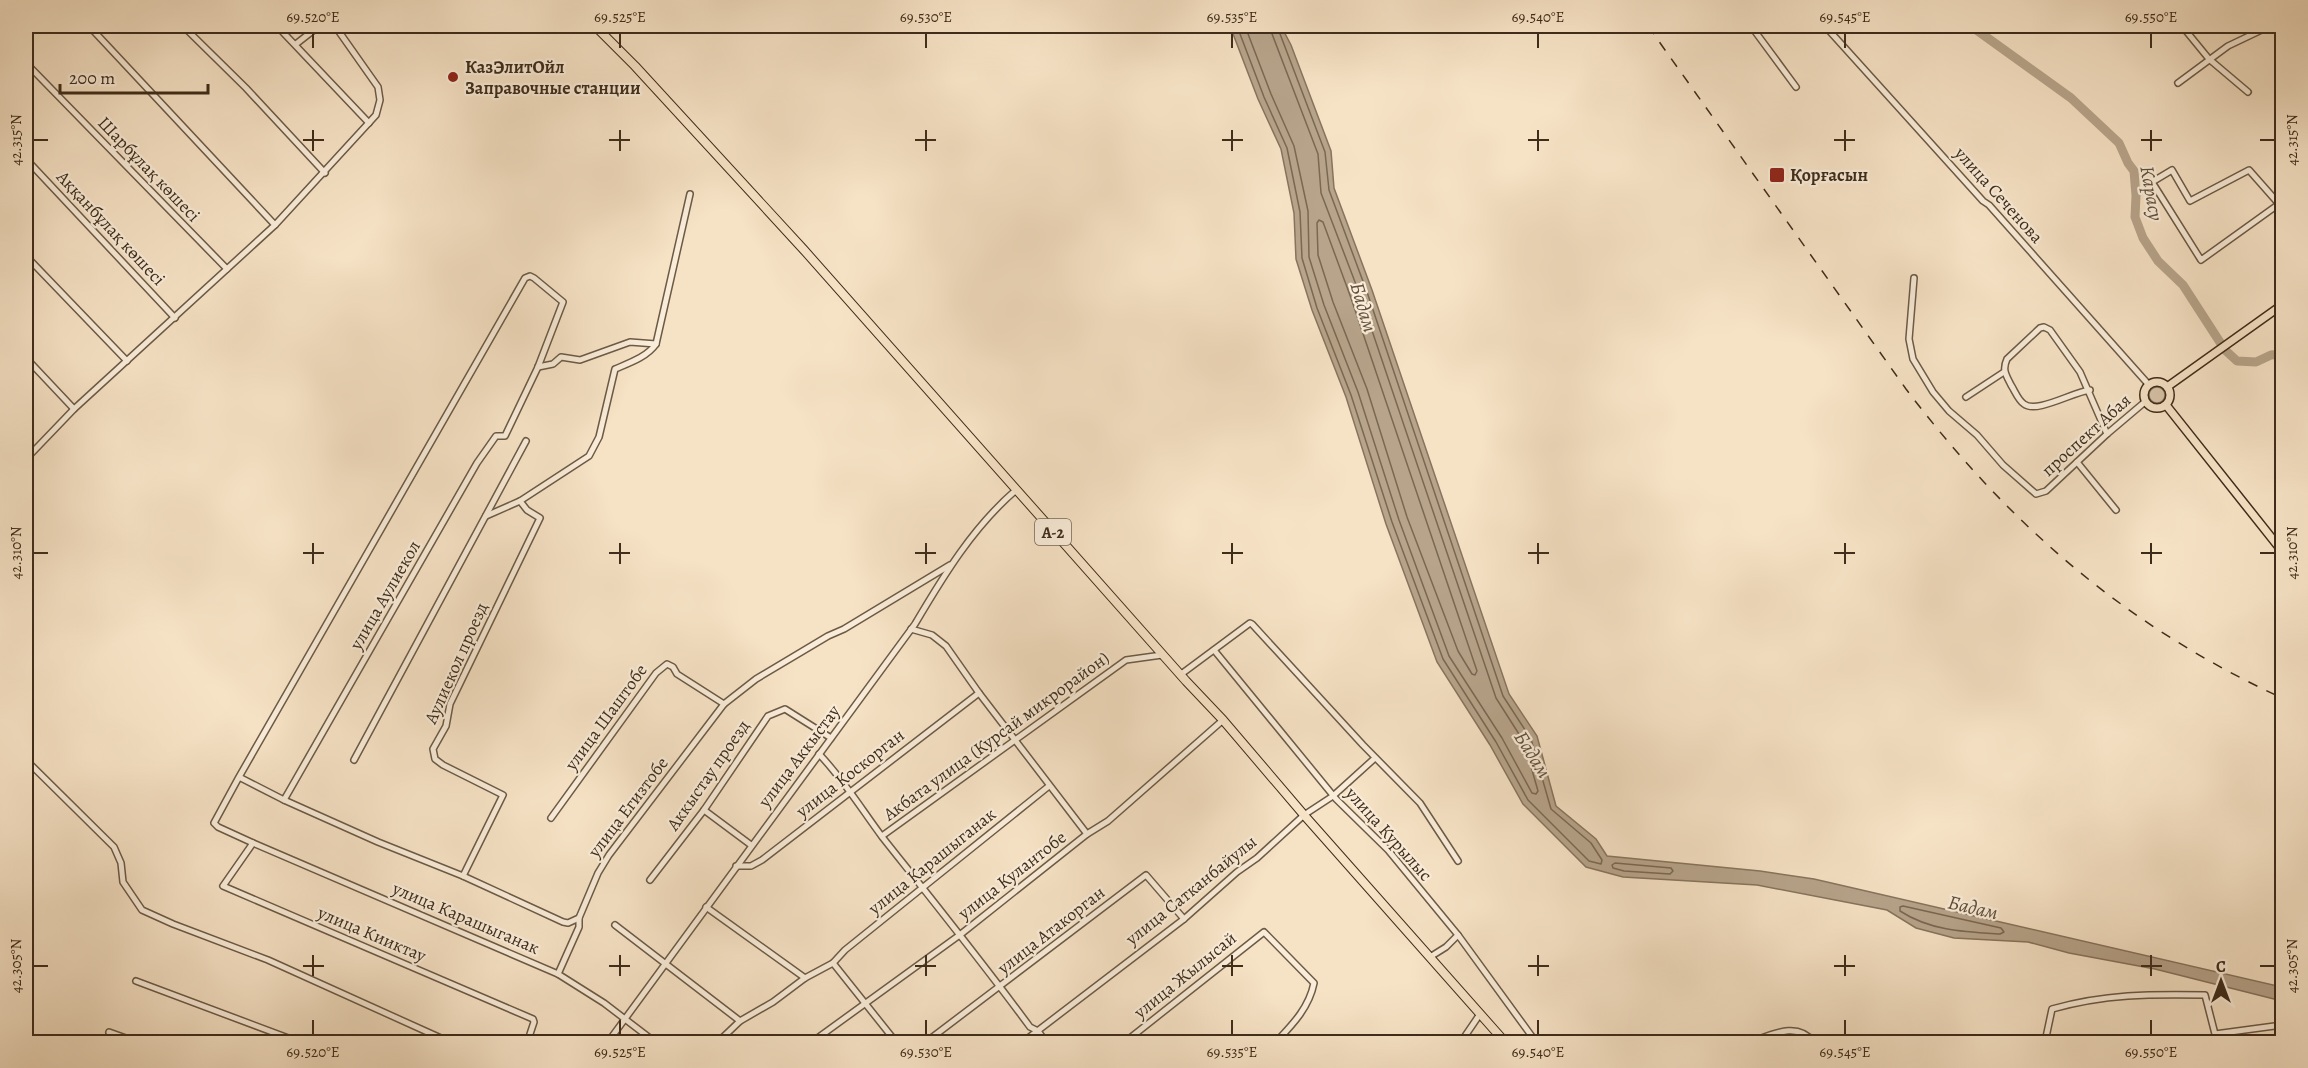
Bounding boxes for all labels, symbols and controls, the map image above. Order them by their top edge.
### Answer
text: 69.520°E [286,7,340,27]
text: 69.525°E [594,7,646,27]
text: 69.530°E [900,7,952,27]
text: 69.535°E [1207,7,1257,27]
text: 69.540°E [1512,7,1564,27]
text: 69.545°E [1819,7,1871,27]
text: 69.550°E [2125,7,2177,27]
place label: КазЭлитОйл Заправочные станции [465,55,641,100]
scale bar [60,57,208,95]
text: 200 m [69,66,115,90]
marker: КазЭлитОйл Заправочные станции [446,70,460,84]
street label: Шарбұлақ көшесі [92,111,206,227]
text: 42.315°N [6,114,26,166]
text: 42.315°N [2282,114,2302,166]
street label: улица Сеченова [1949,141,2049,249]
place label: Қорғасын [1790,163,1868,187]
water label: Карасу [2133,163,2170,223]
street label: Аққанбұлақ көшесі [51,165,171,291]
marker: Қорғасын [1768,166,1786,184]
water label: Бадам [1344,279,1384,335]
street label: проспект Абая [2036,388,2136,482]
road number: A-2 [1035,519,1071,545]
text: 42.310°N [6,526,26,580]
text: 42.310°N [2282,526,2302,580]
street label: улица Аулиекол [343,536,426,655]
street label: Аулиекол проезд [418,599,493,728]
street label: Акбата улица (Курсай микрорайон) [877,646,1114,827]
street label: улица Шаштобе [559,659,653,776]
street label: улица Аккыстау [752,699,846,813]
street label: Аккыстау проезд [660,715,755,836]
street label: улица Коскорган [790,723,909,823]
water label: Бадам [1508,726,1557,783]
street label: улица Егизтобе [582,752,674,863]
street label: улица Курылыс [1340,781,1438,886]
street label: улица Карашыганак [862,802,1001,921]
street label: улица Кулантобе [952,825,1071,925]
street label: улица Сатканбайулы [1120,830,1262,951]
street label: улица Карашыганак [388,876,543,960]
street label: улица Атакорган [992,880,1110,980]
water label: Бадам [1945,889,2001,926]
street label: улица Кииктау [313,900,431,968]
street label: улица Жылысай [1128,926,1241,1024]
text: 42.305°N [6,939,26,993]
text: 42.305°N [2282,939,2302,993]
north arrow [2191,951,2251,1011]
text: С [2216,956,2226,978]
text: 69.520°E [286,1042,340,1062]
text: 69.525°E [594,1042,646,1062]
text: 69.530°E [900,1042,952,1062]
text: 69.535°E [1207,1042,1257,1062]
text: 69.540°E [1512,1042,1564,1062]
text: 69.545°E [1819,1042,1871,1062]
text: 69.550°E [2125,1042,2177,1062]

